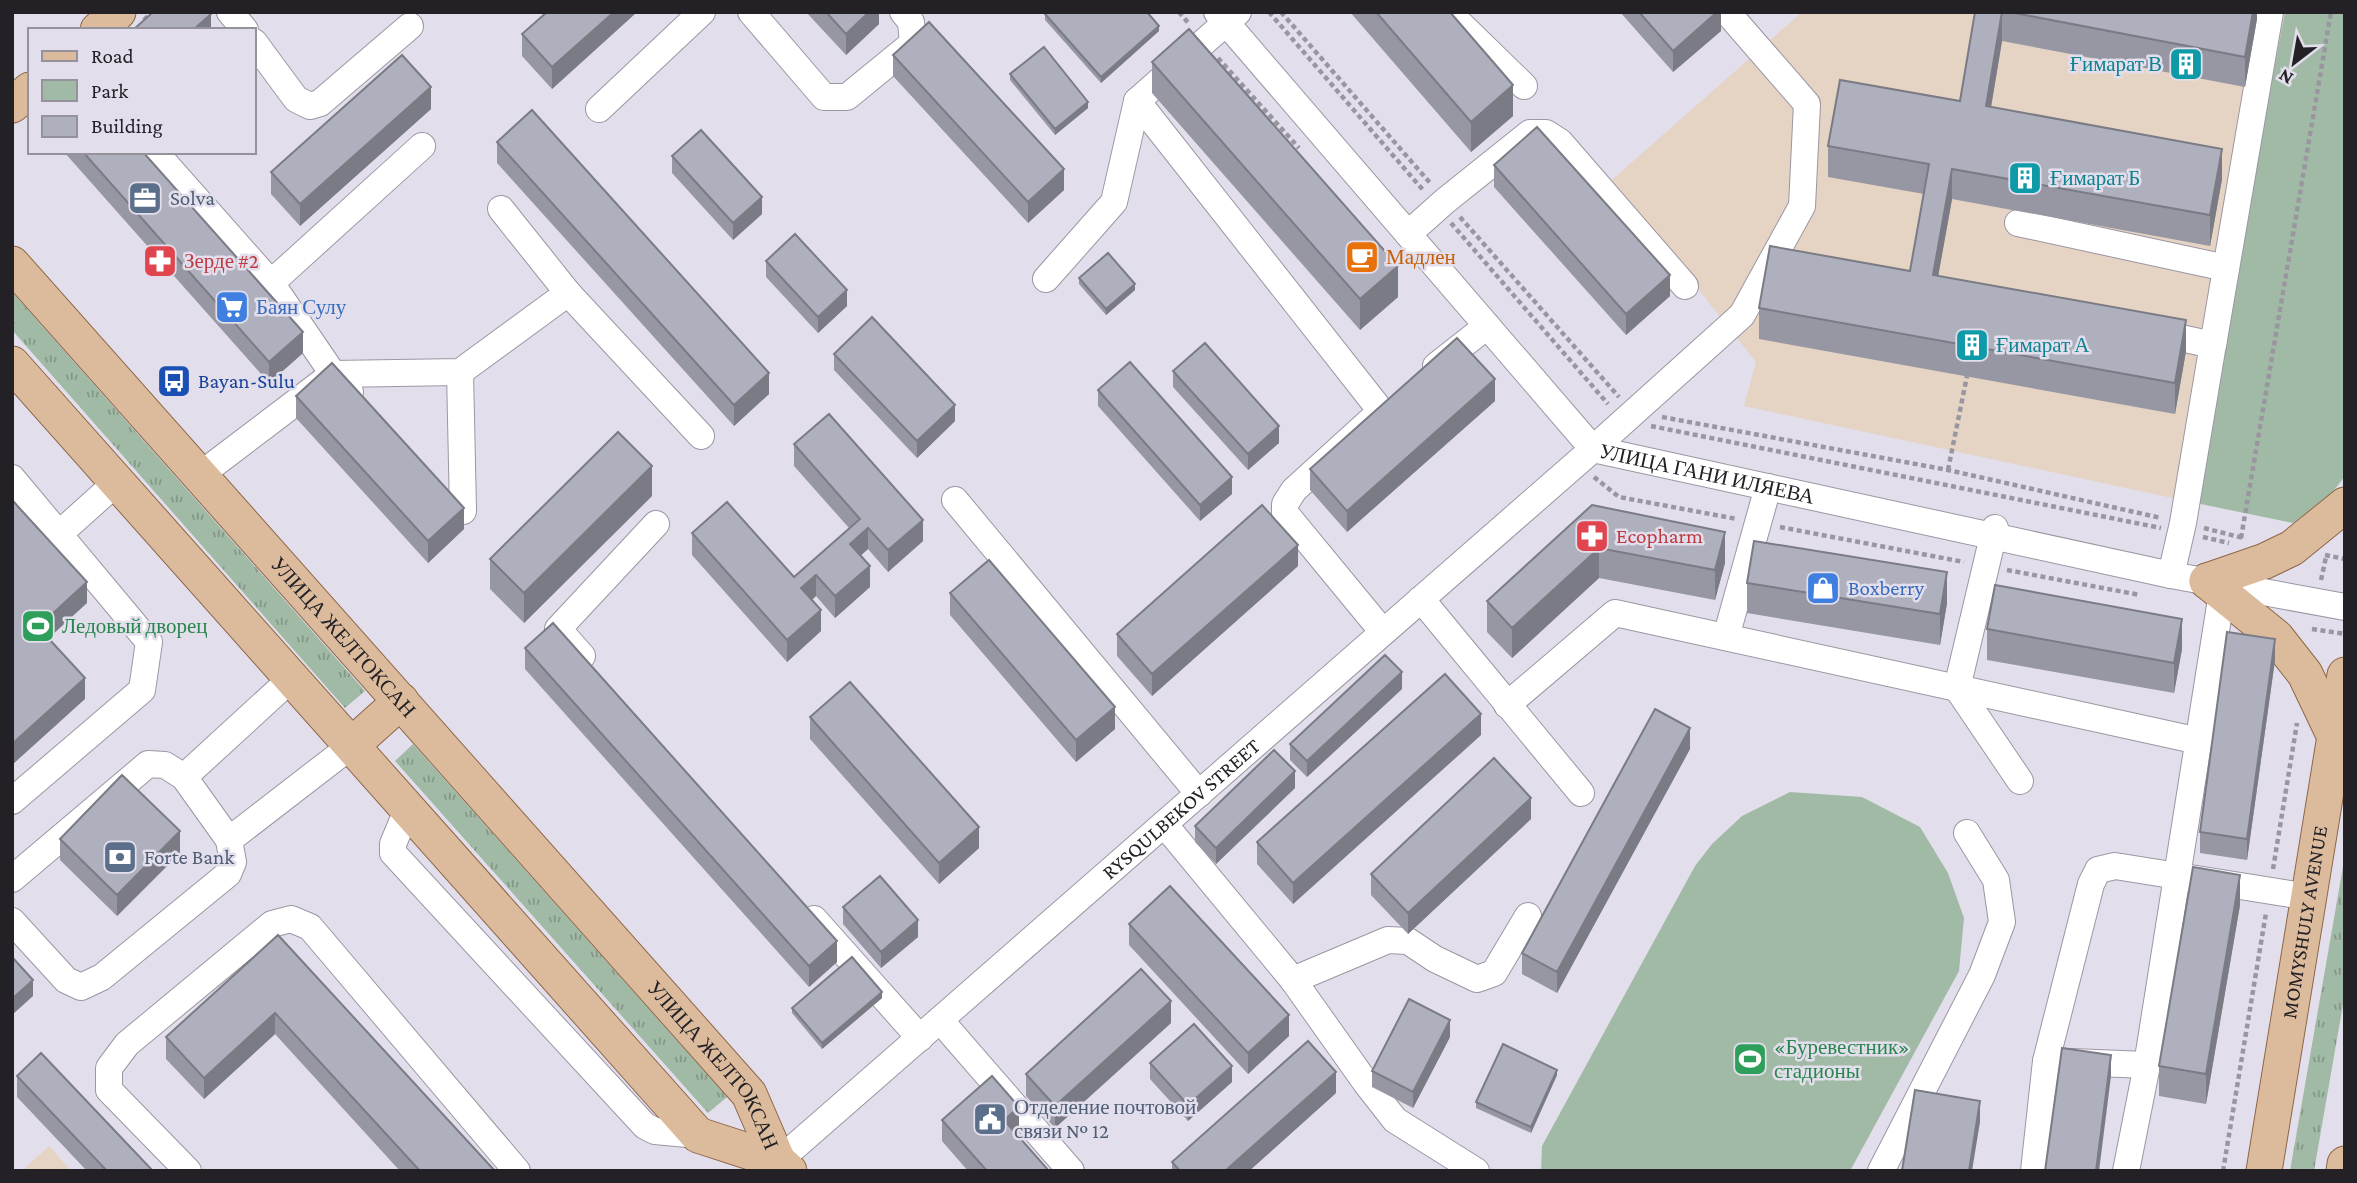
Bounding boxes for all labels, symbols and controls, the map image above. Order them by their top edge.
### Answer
legend [28,28,256,154]
north arrow [2259,28,2329,98]
text: Road [91,44,134,68]
building icon: Ғимарат В [2167,45,2205,83]
place label: Ғимарат В [2070,52,2162,76]
text: N [2275,65,2296,89]
text: Park [91,79,128,103]
text: Building [91,114,163,138]
building icon: Ғимарат Б [2006,159,2044,197]
place label: Ғимарат Б [2050,166,2140,190]
office icon: Solva [126,179,164,217]
place label: Solva [170,186,215,210]
cafe icon: Мадлен [1343,238,1381,276]
pharmacy icon: Зерде #2 [141,242,179,280]
place label: Мадлен [1386,245,1456,269]
place label: Зерде #2 [184,249,259,273]
supermarket icon: Баян Сулу [213,288,251,326]
place label: Баян Сулу [256,295,347,319]
building icon: Ғимарат А [1953,326,1991,364]
place label: Ғимарат А [1996,333,2090,357]
bus stop icon: Bayan-Sulu [155,362,193,400]
place label: Bayan-Sulu [198,369,295,393]
street label: УЛИЦА ГАНИ ИЛЯЕВА [1597,439,1817,509]
pharmacy icon: Ecopharm [1573,517,1611,555]
place label: Ecopharm [1616,524,1703,548]
street label: УЛИЦА ЖЕЛТОКСАН [266,552,421,722]
shop icon: Boxberry [1804,569,1842,607]
place label: Boxberry [1848,576,1924,600]
sports icon: Ледовый дворец [19,607,57,645]
place label: Ледовый дворец [62,614,208,638]
street label: RYSQULBEKOV STREET [1097,733,1265,884]
street label: MOMYSHULY AVENUE [2277,824,2332,1021]
bank icon: Forte Bank [101,838,139,876]
place label: Forte Bank [144,845,234,869]
street label: УЛИЦА ЖЕЛТОКСАН [642,976,784,1153]
place label: «Буревестник» стадионы [1774,1035,1910,1083]
sports icon: «Буревестник» стадионы [1731,1040,1769,1078]
place label: Отделение почтовой связи № 12 [1014,1095,1196,1143]
public building icon: Отделение почтовой связи № 12 [971,1100,1009,1138]

